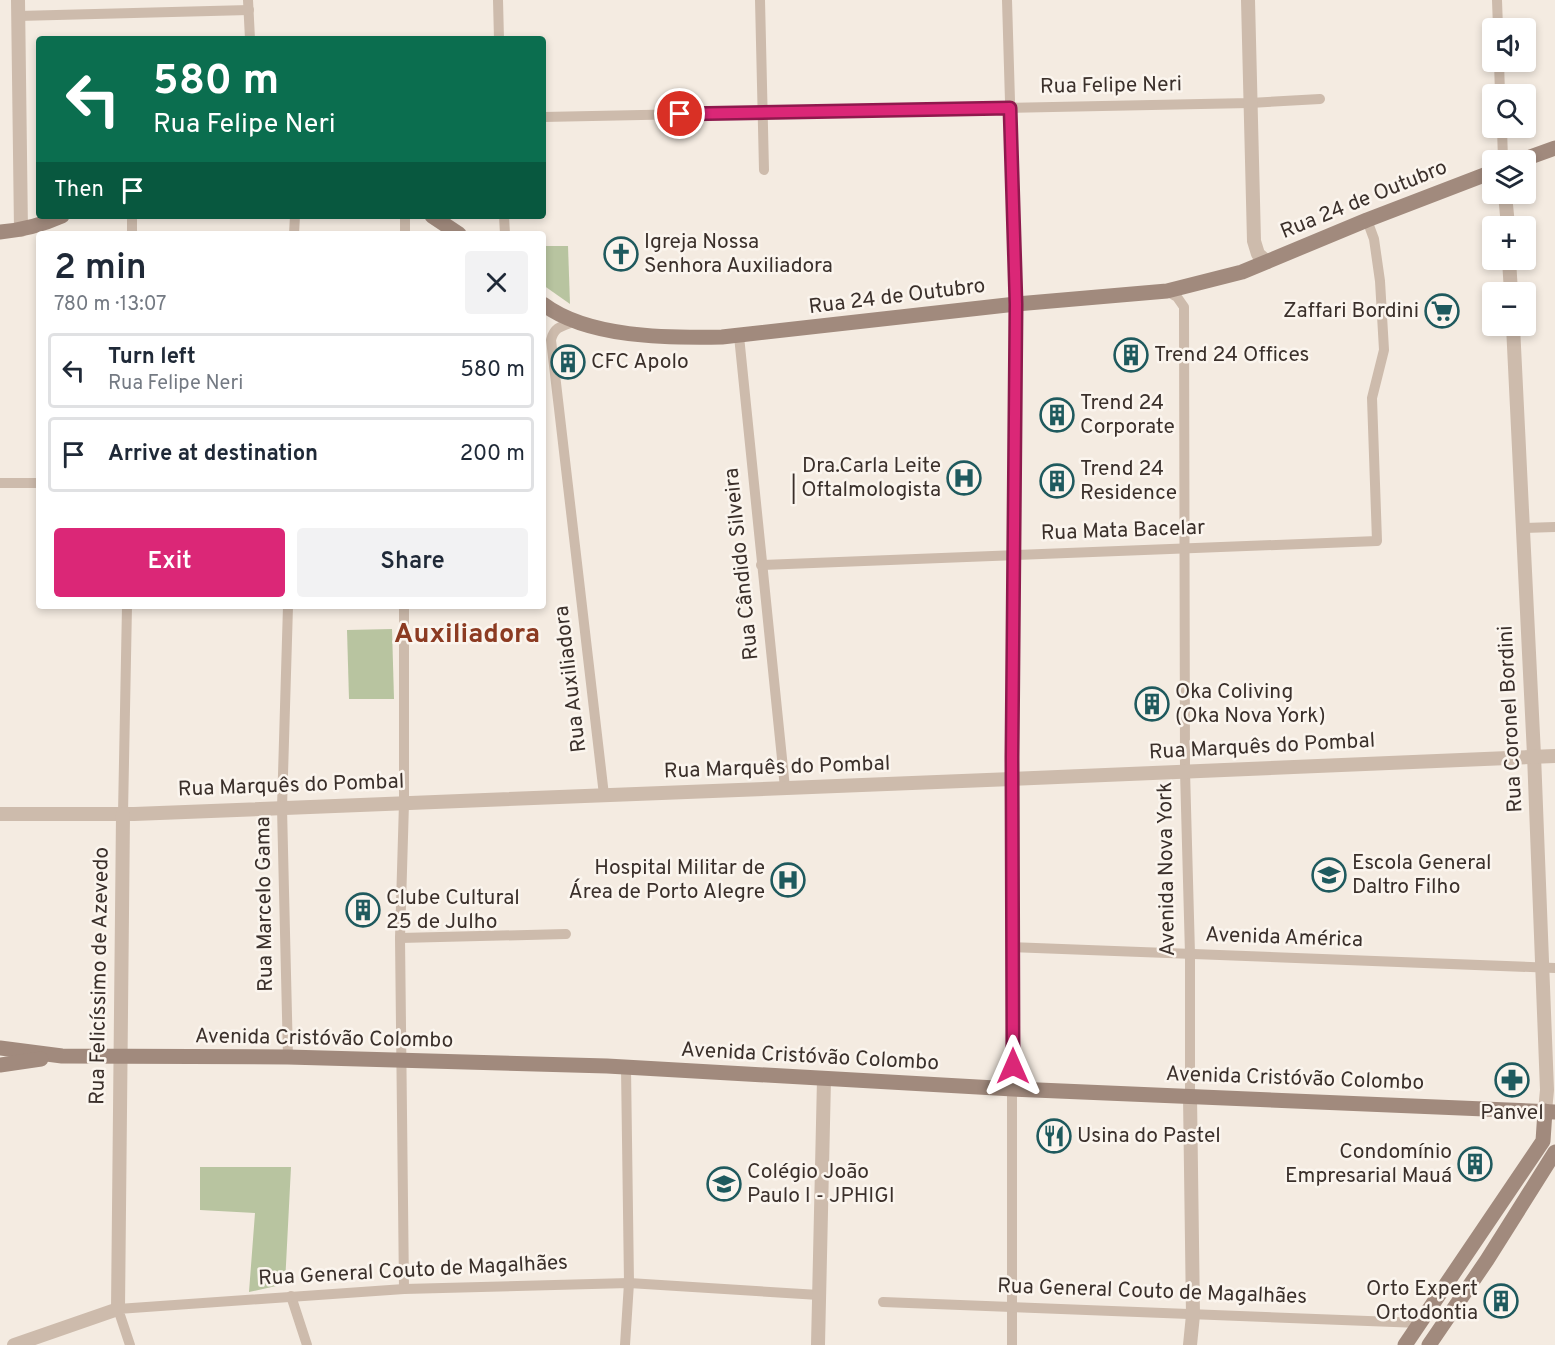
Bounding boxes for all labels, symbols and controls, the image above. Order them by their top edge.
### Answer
map controls [1482,18,1536,336]
button: sound [1482,18,1536,72]
text: 580 m [153,56,279,109]
icon: left [54,60,132,138]
street label: Rua Felipe Neri [1040,71,1182,101]
button: search [1482,84,1536,138]
pin [654,88,705,139]
icon: arrive [663,97,696,130]
text: Rua Felipe Neri [153,108,336,142]
button: layers [1482,150,1536,204]
street label: Rua 24 de Outubro [1277,154,1451,246]
icon: arrive [116,174,149,207]
text: Then [54,177,104,204]
button: + [1482,216,1536,270]
place label: Igreja Nossa Senhora Auxiliadora [644,229,833,280]
church icon: Igreja Nossa Senhora Auxiliadora [603,236,639,272]
text: 2 min [54,246,147,292]
button: close [465,251,528,314]
street label: Rua 24 de Outubro [807,273,987,321]
button: − [1482,282,1536,336]
text: 780 m · 13:07 [54,292,166,318]
supermarket icon: Zaffari Bordini [1424,293,1460,329]
place label: Zaffari Bordini [1283,298,1419,325]
building icon: Trend 24 Offices [1113,337,1149,373]
place label: Trend 24 Offices [1154,342,1309,369]
text: Turn left [108,344,196,371]
building icon: CFC Apolo [550,344,586,380]
place label: CFC Apolo [591,349,689,376]
icon: left [57,354,90,387]
text: 580 m [460,357,525,384]
text: Rua Felipe Neri [108,371,243,397]
place label: Trend 24 Corporate [1080,390,1175,441]
building icon: Trend 24 Corporate [1039,397,1075,433]
icon: arrive [57,438,90,471]
text: Arrive at destination [108,441,318,468]
text: 200 m [460,441,525,468]
place label: Dra.Carla Leite | Oftalmologista [791,453,941,504]
place label: Trend 24 Residence [1080,456,1177,507]
hospital icon: Dra.Carla Leite | Oftalmologista [946,460,982,496]
building icon: Trend 24 Residence [1039,463,1075,499]
street label: Rua Cândido Silveira [718,466,766,662]
street label: Rua Mata Bacelar [1040,515,1206,547]
button: Exit [54,528,285,597]
button: Share [297,528,528,597]
street label: Rua Auxiliadora [549,604,593,754]
district label: Auxiliadora [394,618,540,652]
street label: Rua Coronel Bordini [1493,625,1529,813]
place label: Oka Coliving (Oka Nova York) [1175,679,1326,730]
building icon: Oka Coliving (Oka Nova York) [1134,686,1170,722]
street label: Rua Marquês do Pombal [1148,728,1376,766]
street label: Rua Marquês do Pombal [663,751,891,785]
street label: Rua Marquês do Pombal [177,769,405,803]
street label: Avenida Nova York [1152,781,1182,957]
street label: Rua Marcelo Gama [250,816,280,992]
street label: Rua Felicíssimo de Azevedo [84,847,116,1105]
place label: Escola General Daltro Filho [1352,850,1492,901]
place label: Hospital Militar de Área de Porto Alegre [569,855,765,906]
school or university icon: Escola General Daltro Filho [1311,857,1347,893]
hospital icon: Hospital Militar de Área de Porto Alegre [770,862,806,898]
place label: Clube Cultural 25 de Julho [386,885,520,936]
building icon: Clube Cultural 25 de Julho [345,892,381,928]
street label: Avenida América [1205,922,1363,954]
street label: Avenida Cristóvão Colombo [194,1023,454,1055]
position arrow [981,1034,1045,1098]
street label: Avenida Cristóvão Colombo [680,1037,940,1077]
street label: Avenida Cristóvão Colombo [1165,1061,1425,1097]
pharmacy icon: Panvel [1494,1062,1530,1098]
place label: Panvel [1480,1100,1544,1127]
restaurant icon: Usina do Pastel [1036,1118,1072,1154]
place label: Usina do Pastel [1077,1123,1221,1150]
place label: Condomínio Empresarial Mauá [1285,1139,1452,1190]
building icon: Condomínio Empresarial Mauá [1457,1146,1493,1182]
place label: Colégio João Paulo I - JPHIGI [747,1159,895,1210]
school or university icon: Colégio João Paulo I - JPHIGI [706,1166,742,1202]
street label: Rua General Couto de Magalhães [257,1249,569,1293]
street label: Rua General Couto de Magalhães [997,1273,1307,1311]
place label: Orto Expert Ortodontia [1366,1276,1478,1327]
building icon: Orto Expert Ortodontia [1483,1283,1519,1319]

